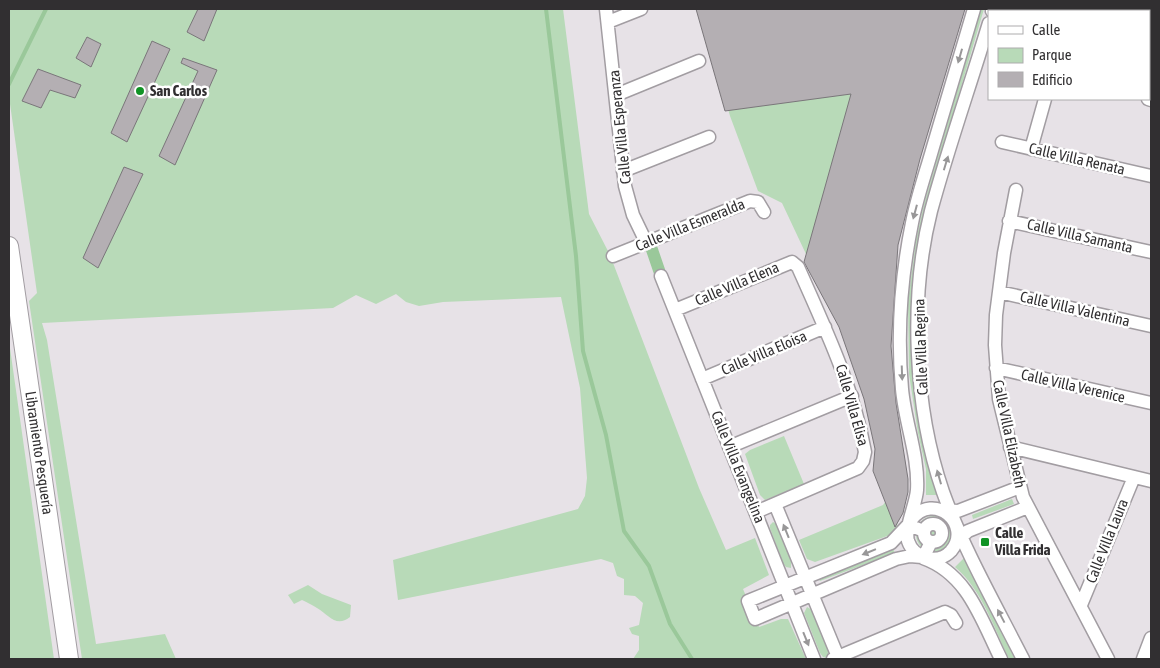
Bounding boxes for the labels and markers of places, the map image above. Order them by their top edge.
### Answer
place label: San Carlos [150,82,208,99]
marker: San Carlos [134,85,146,97]
place label: Calle Villa Frida [994,524,1051,558]
marker: Calle Villa Frida [979,536,991,548]

